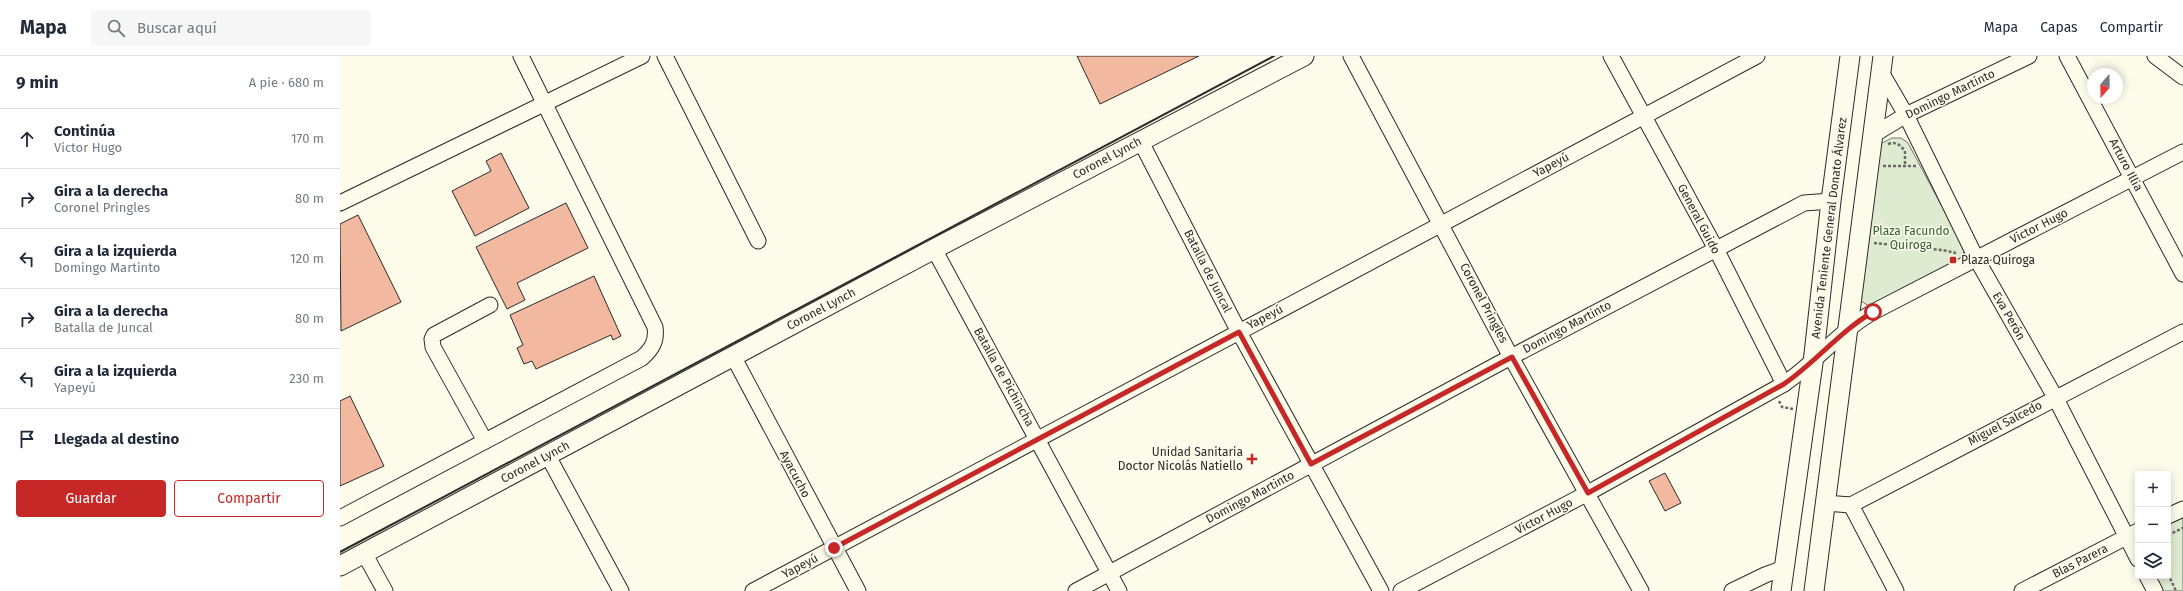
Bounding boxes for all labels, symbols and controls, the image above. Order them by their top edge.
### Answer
search box [91,10,371,46]
text: Mapa [20,16,67,39]
icon: search [105,17,127,39]
text: Buscar aquí [137,19,217,37]
text: Mapa [1984,19,2018,36]
text: Capas [2040,19,2078,36]
text: Compartir [2100,19,2163,36]
street label: Domingo Martinto [1903,66,1997,122]
north arrow [2087,68,2123,104]
text: 9 min [16,72,59,93]
text: A pie · 680 m [249,75,324,90]
street label: Avenida Teniente General Donato Álvarez [1807,117,1850,339]
text: Continúa [54,122,115,140]
icon: ahead [16,128,38,150]
text: 170 m [291,131,324,146]
street label: Coronel Lynch [1070,134,1144,182]
street label: Arturo Illia [2106,136,2146,194]
text: Victor Hugo [54,140,122,155]
street label: Yapeyú [1531,150,1571,180]
text: Gira a la derecha [54,182,168,200]
street label: General Guido [1675,182,1723,256]
icon: right [16,188,38,210]
text: 80 m [295,191,324,206]
text: Coronel Pringles [54,200,150,215]
street label: Victor Hugo [2008,205,2070,247]
park label: Plaza Facundo Quiroga [1872,224,1950,252]
street label: Batalla de Juncal [1181,227,1235,315]
text: Gira a la izquierda [54,242,177,260]
icon: left [16,248,38,270]
text: 120 m [290,251,324,266]
place label: Plaza Quiroga [1961,253,2035,267]
marker: Plaza Quiroga [1948,255,1958,265]
text: Domingo Martinto [54,260,160,275]
street label: Coronel Pringles [1457,261,1511,346]
street label: Coronel Lynch [784,285,858,333]
street label: Eva Perón [1990,290,2028,342]
street label: Domingo Martinto [1520,298,1614,356]
text: Gira a la derecha [54,302,168,320]
street label: Yapeyú [1245,302,1285,332]
route start [1864,303,1882,321]
icon: right [16,308,38,330]
text: 80 m [295,311,324,326]
text: Batalla de Juncal [54,320,153,335]
street label: Batalla de Pichincha [971,325,1037,429]
text: Gira a la izquierda [54,362,177,380]
icon: left [16,368,38,390]
text: 230 m [289,371,324,386]
text: Yapeyú [54,380,96,395]
street label: Miguel Salcedo [1966,398,2044,448]
icon: arrive [16,428,38,450]
text: Llegada al destino [54,430,179,448]
street label: Coronel Lynch [498,438,572,486]
place label: Unidad Sanitaria Doctor Nicolás Natiello [1118,445,1243,473]
street label: Ayacucho [777,448,813,500]
marker: Unidad Sanitaria Doctor Nicolás Natiello [1246,453,1258,465]
street label: Domingo Martinto [1203,468,1297,526]
map controls [2135,471,2171,579]
button: + [2135,471,2171,507]
button: Guardar [16,480,166,517]
button: Compartir [174,480,324,517]
street label: Victor Hugo [1513,495,1575,537]
button: − [2135,507,2171,543]
route end [825,539,843,557]
street label: Blas Parera [2050,541,2110,581]
button: layers [2135,543,2171,579]
street label: Yapeyú [780,551,820,581]

